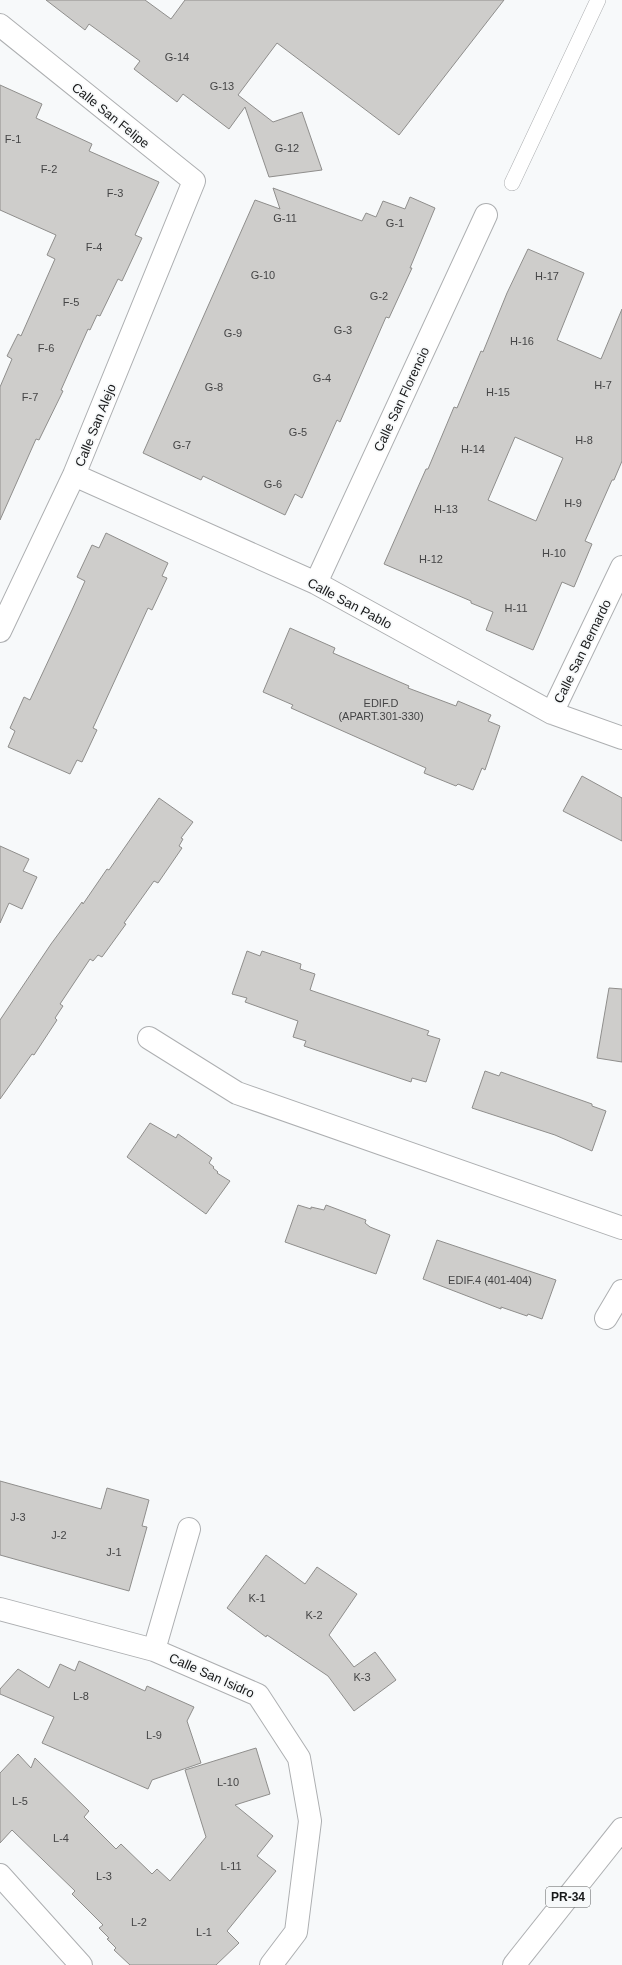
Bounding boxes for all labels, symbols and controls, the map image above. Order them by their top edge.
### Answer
house number: G-14 [165,51,189,63]
street label: Calle San Felipe [69,80,152,151]
house number: G-13 [210,80,234,92]
house number: F-1 [5,133,21,145]
house number: G-12 [275,142,299,154]
house number: F-2 [41,163,57,175]
house number: F-3 [107,187,123,199]
house number: G-11 [273,212,297,224]
house number: G-1 [386,217,404,229]
house number: F-4 [86,241,102,253]
house number: G-10 [251,269,275,281]
house number: H-17 [535,270,559,282]
house number: G-2 [370,290,388,302]
house number: F-5 [63,296,79,308]
house number: G-3 [334,324,352,336]
house number: G-9 [224,327,242,339]
house number: H-16 [510,335,534,347]
house number: F-6 [38,342,54,354]
street label: Calle San Florencio [371,345,432,454]
house number: G-4 [313,372,331,384]
house number: H-7 [594,379,612,391]
house number: G-8 [205,381,223,393]
street label: Calle San Alejo [72,382,119,469]
house number: H-15 [486,386,510,398]
house number: F-7 [22,391,38,403]
house number: G-5 [289,426,307,438]
house number: H-8 [575,434,593,446]
house number: G-7 [173,439,191,451]
house number: H-14 [461,443,485,455]
house number: G-6 [264,478,282,490]
house number: H-9 [564,497,582,509]
house number: H-13 [434,503,458,515]
house number: H-10 [542,547,566,559]
house number: H-12 [419,553,443,565]
street label: Calle San Pablo [305,575,394,632]
street label: Calle San Bernardo [551,597,614,705]
house number: H-11 [504,602,528,614]
house number: EDIF.D (APART.301-330) [338,697,424,722]
house number: EDIF.4 (401-404) [448,1274,532,1286]
house number: J-3 [10,1511,26,1523]
house number: J-2 [51,1529,67,1541]
house number: J-1 [106,1546,122,1558]
house number: K-1 [248,1592,266,1604]
house number: K-2 [305,1609,323,1621]
street label: Calle San Isidro [167,1650,257,1701]
house number: K-3 [353,1671,371,1683]
house number: L-8 [73,1690,89,1702]
house number: L-9 [146,1729,162,1741]
house number: L-10 [217,1776,239,1788]
house number: L-5 [12,1795,28,1807]
house number: L-4 [53,1832,69,1844]
house number: L-11 [220,1860,242,1872]
house number: L-3 [96,1870,112,1882]
road number: PR-34 [546,1887,590,1907]
house number: L-2 [131,1916,147,1928]
house number: L-1 [196,1926,212,1938]

